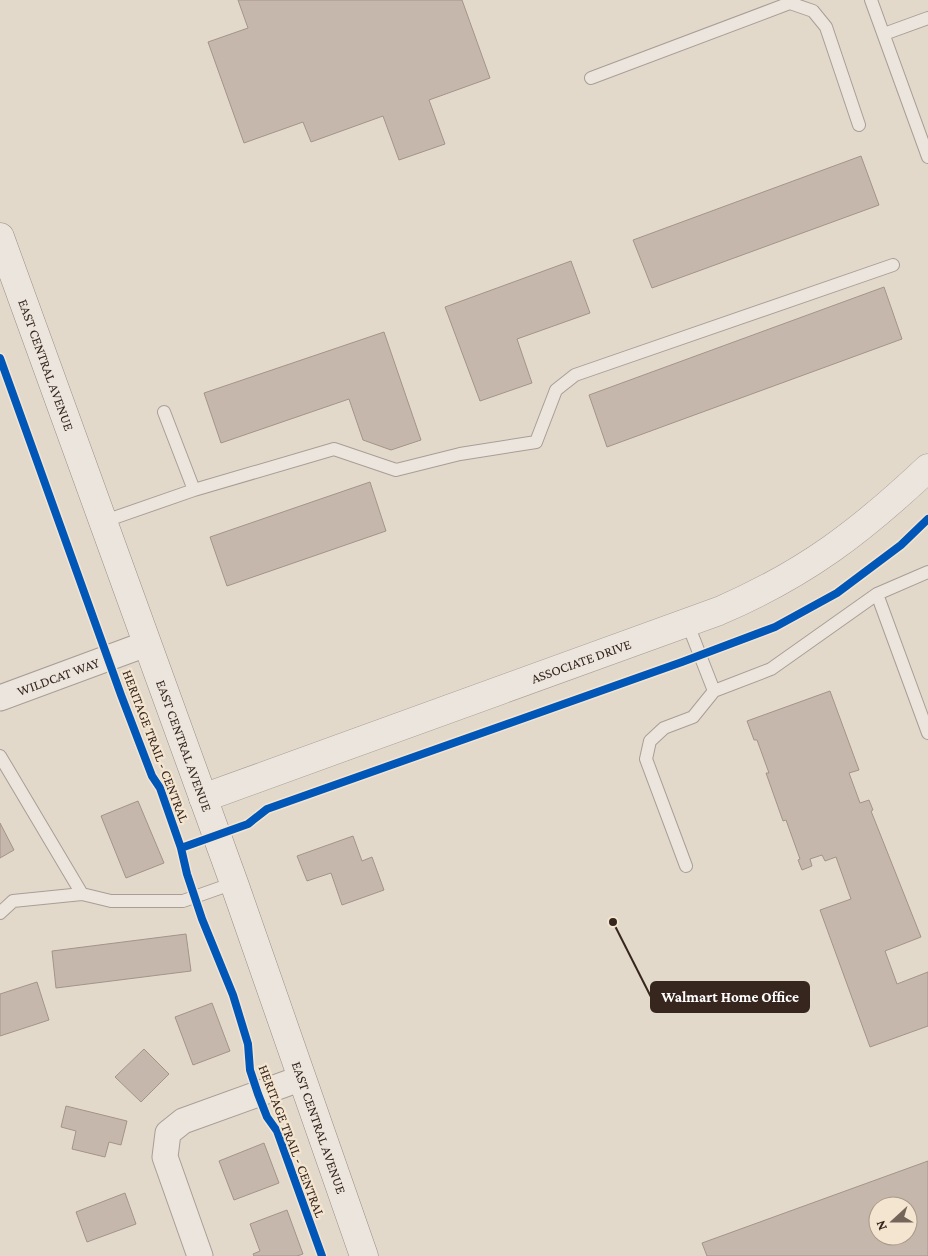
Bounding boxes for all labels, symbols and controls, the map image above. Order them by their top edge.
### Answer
street label: EAST CENTRAL AVENUE [15,297,78,433]
street label: ASSOCIATE DRIVE [529,635,634,686]
street label: WILDCAT WAY [15,654,102,699]
street label: HERITAGE TRAIL - CENTRAL [119,667,193,825]
street label: EAST CENTRAL AVENUE [153,678,216,814]
callout: Walmart Home Office [651,982,809,1012]
text: Walmart Home Office [660,989,799,1005]
street label: EAST CENTRAL AVENUE [289,1059,350,1196]
street label: HERITAGE TRAIL - CENTRAL [255,1062,329,1220]
north arrow [868,1196,918,1246]
text: N [872,1218,890,1233]

